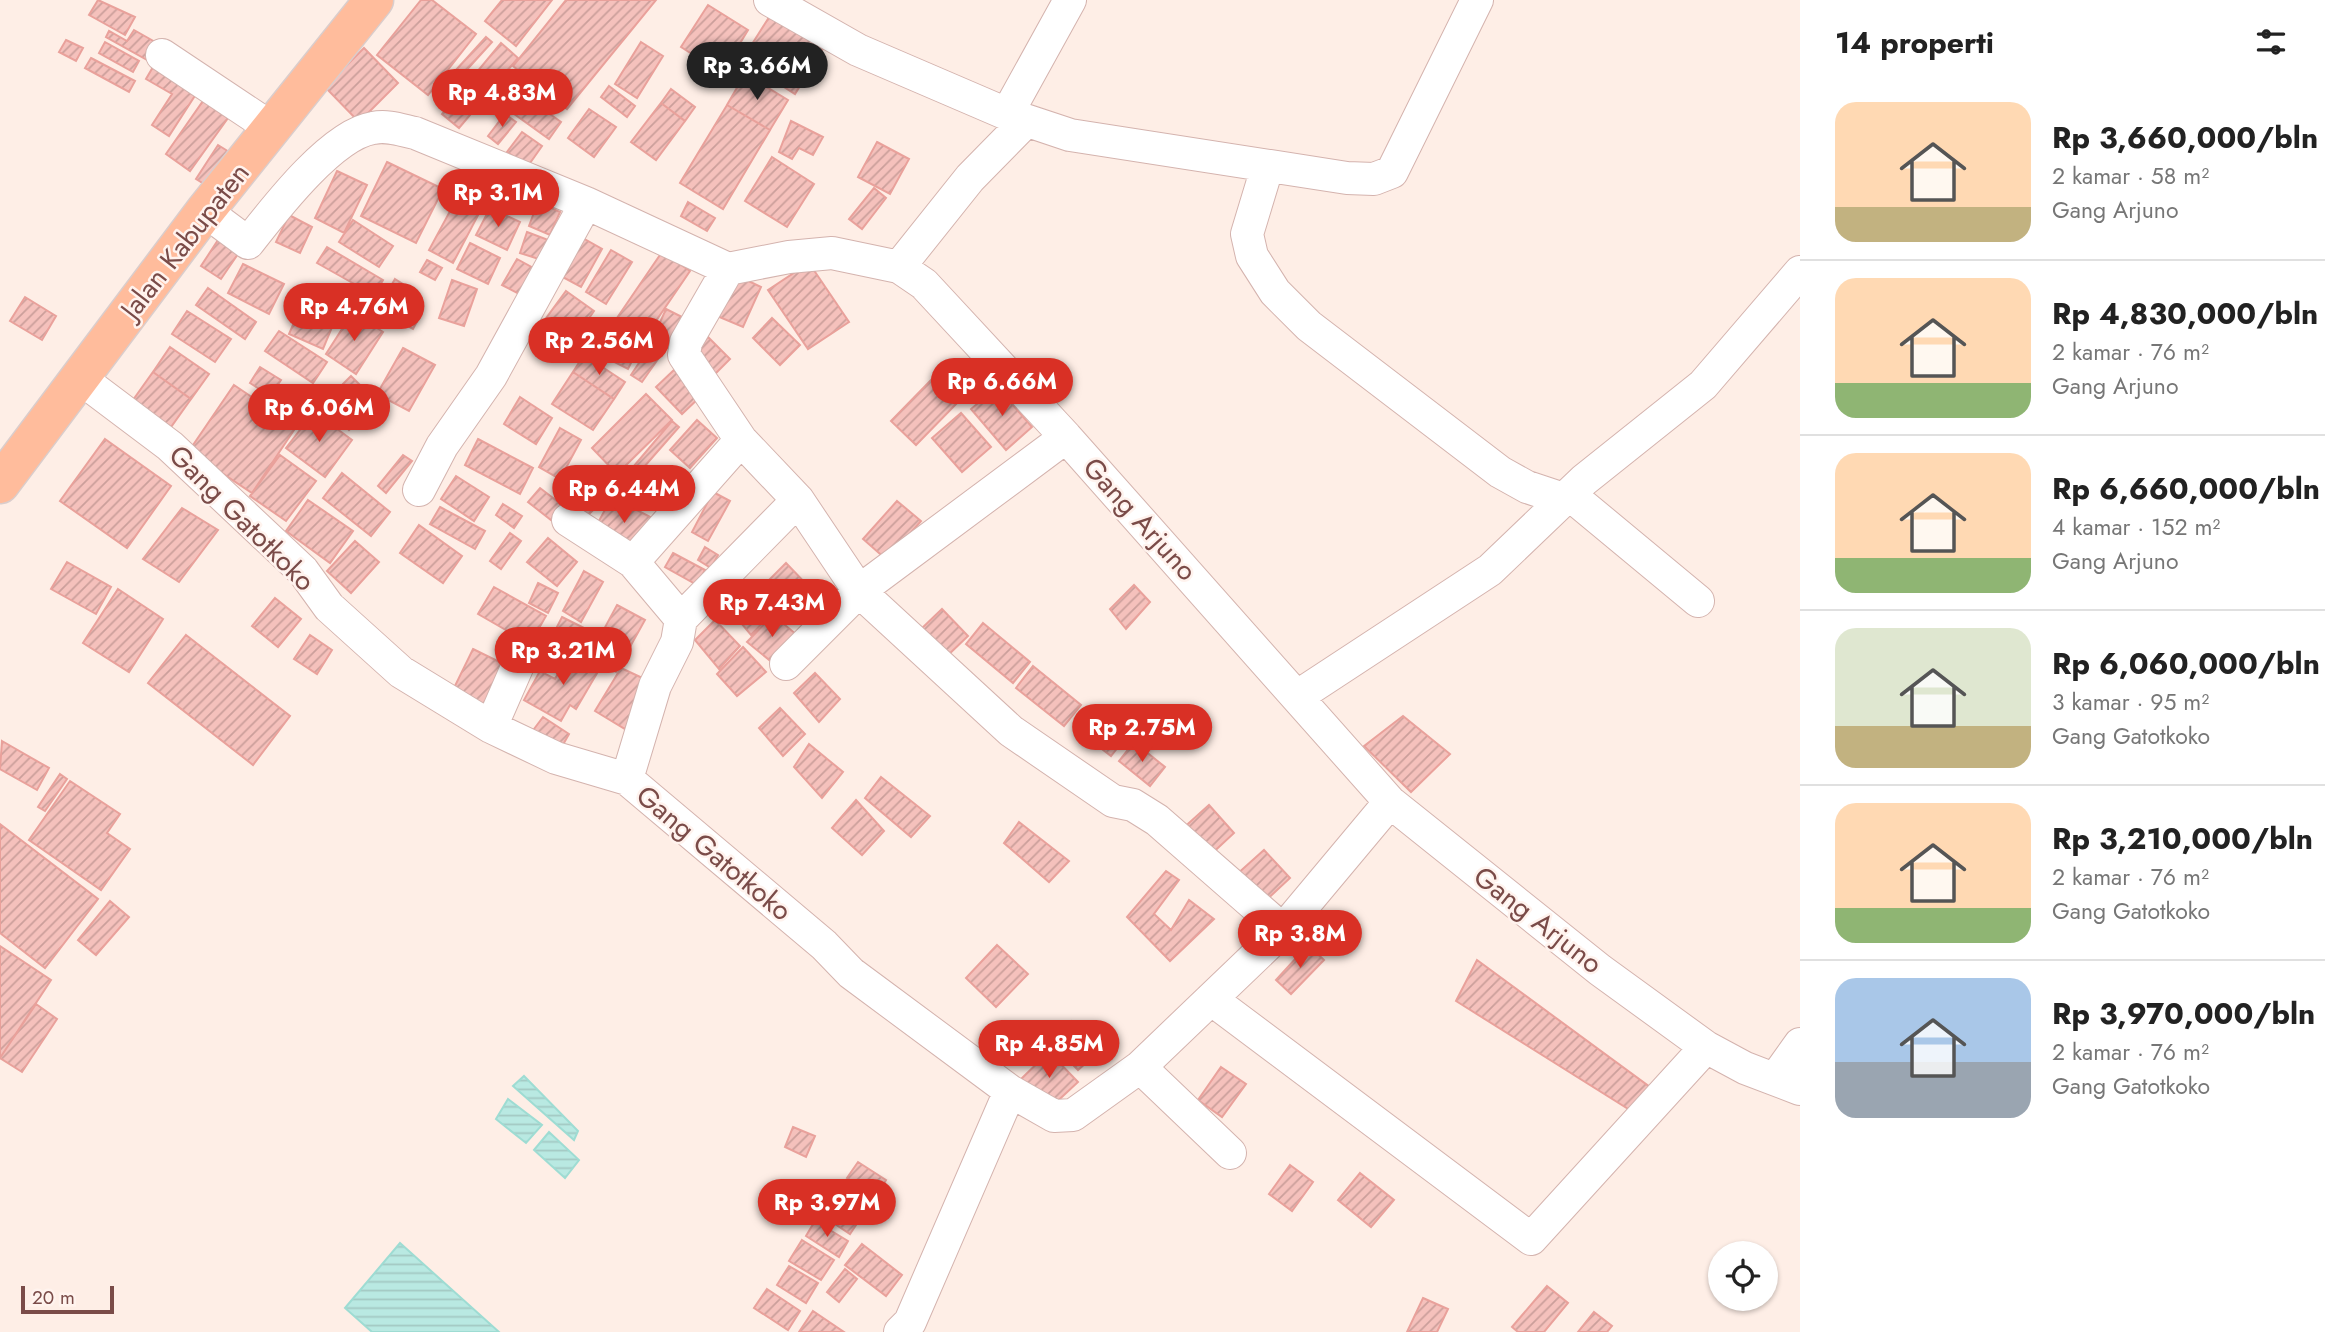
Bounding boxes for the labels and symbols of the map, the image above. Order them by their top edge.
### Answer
pin: Rp 3.66M [685,42,829,102]
pin: Rp 4.83M [430,69,574,129]
street label: Jalan Kabupaten [108,154,259,331]
pin: Rp 3.1M [433,170,563,229]
pin: Rp 4.76M [282,284,426,343]
pin: Rp 2.56M [527,318,671,377]
pin: Rp 6.66M [930,358,1074,418]
pin: Rp 6.06M [247,384,391,444]
street label: Gang Gatotkoko [159,435,325,601]
street label: Gang Arjuno [1073,448,1207,590]
pin: Rp 6.44M [552,466,696,525]
pin: Rp 7.43M [700,580,844,639]
pin: Rp 3.21M [491,628,635,687]
pin: Rp 2.75M [1070,704,1214,764]
street label: Gang Gatotkoko [627,775,801,931]
street label: Gang Arjuno [1465,856,1611,984]
pin: Rp 3.8M [1235,911,1365,970]
pin: Rp 4.85M [977,1020,1121,1080]
pin: Rp 3.97M [755,1180,899,1239]
scale bar [21,1283,114,1315]

